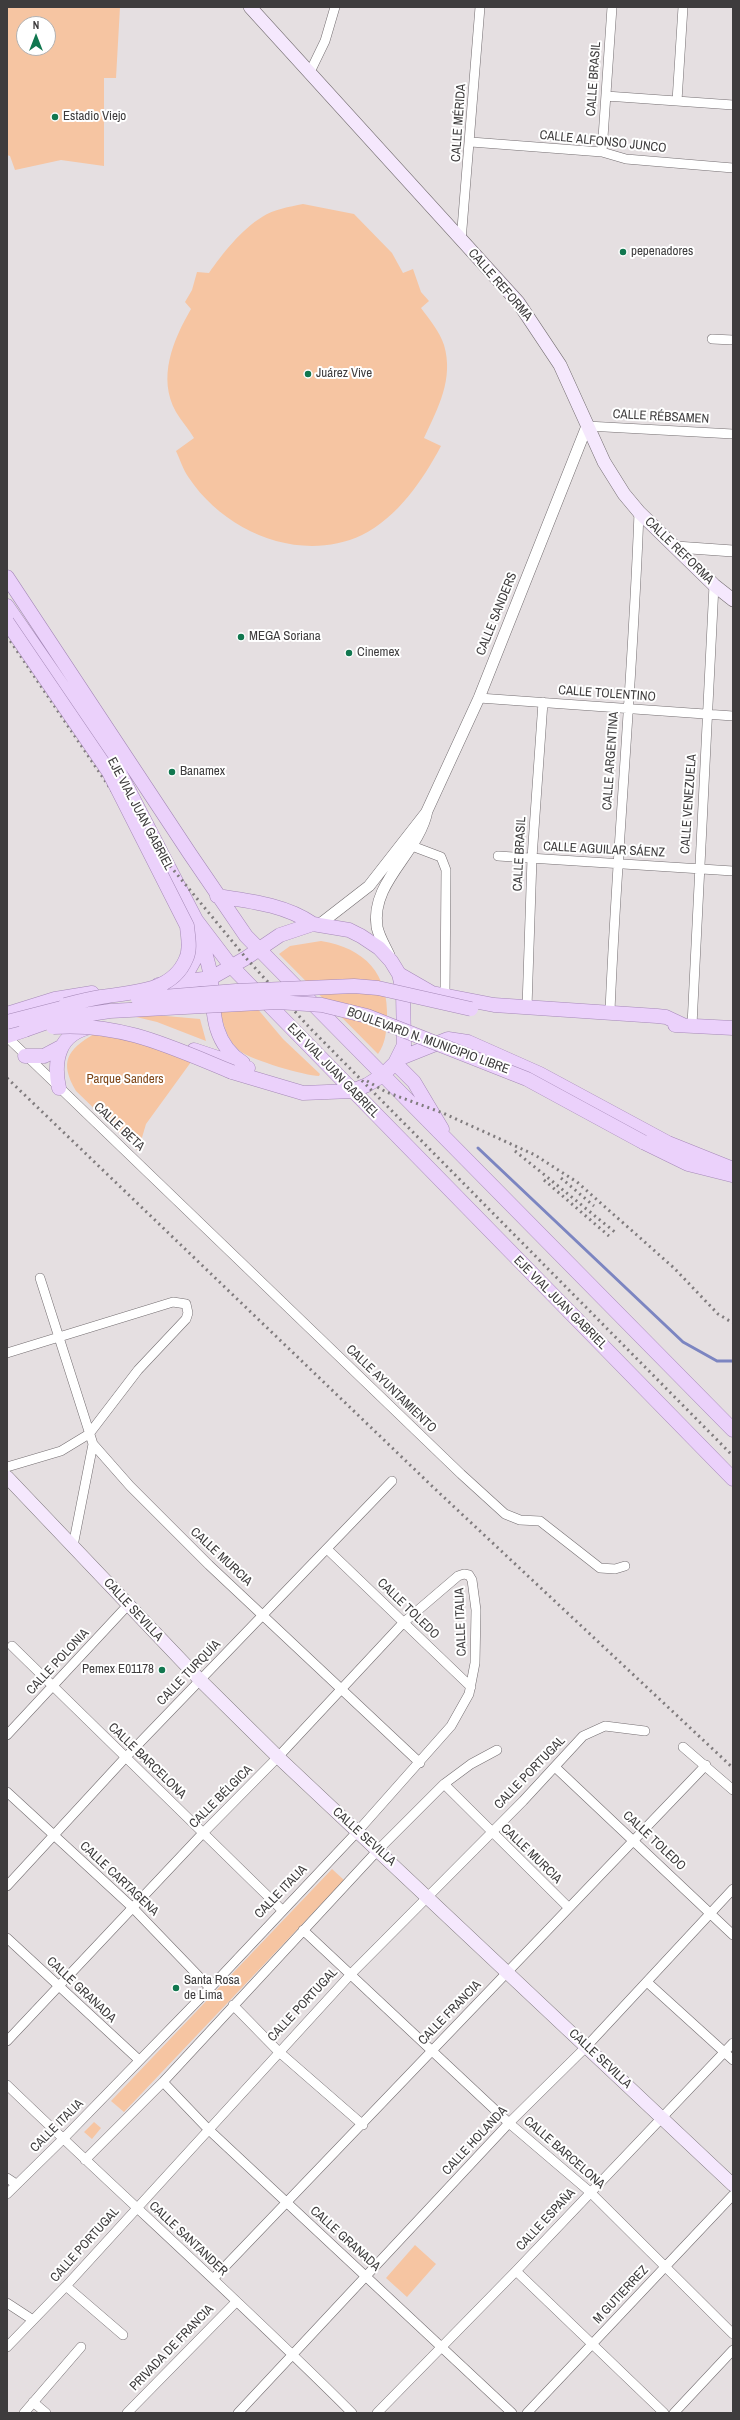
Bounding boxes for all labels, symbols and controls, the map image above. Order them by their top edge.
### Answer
north arrow [16,16,56,56]
text: N [33,18,39,32]
street label: CALLE BRASIL [584,41,604,117]
street label: CALLE MÉRIDA [448,83,470,163]
place label: Estadio Viejo [63,109,126,125]
marker: Estadio Viejo [50,112,60,122]
street label: CALLE ALFONSO JUNCO [539,128,667,156]
place label: pepenadores [631,244,693,260]
street label: CALLE REFORMA [465,246,535,324]
marker: pepenadores [618,247,628,257]
place label: Juárez Vive [316,366,372,382]
marker: Juárez Vive [303,369,313,379]
street label: CALLE RÉBSAMEN [612,407,710,427]
street label: CALLE REFORMA [641,514,717,588]
street label: CALLE SANDERS [473,570,521,658]
place label: MEGA Soriana [249,629,321,645]
marker: MEGA Soriana [236,632,246,642]
place label: Cinemex [357,645,400,661]
marker: Cinemex [344,648,354,658]
street label: CALLE TOLENTINO [558,683,656,705]
street label: CALLE ARGENTINA [600,711,622,811]
street label: CALLE VENEZUELA [678,754,700,854]
street label: EJE VIAL JUAN GABRIEL [104,755,176,873]
place label: Banamex [180,764,225,780]
marker: Banamex [167,767,177,777]
street label: CALLE BRASIL [510,816,530,892]
street label: CALLE AGUILAR SÁENZ [543,839,665,861]
street label: BOULEVARD N. MUNICIPIO LIBRE [345,1004,511,1078]
street label: EJE VIAL JUAN GABRIEL [284,1020,382,1122]
park label: Parque Sanders [86,1072,164,1088]
street label: CALLE BETA [90,1100,148,1154]
street label: EJE VIAL JUAN GABRIEL [510,1253,610,1353]
street label: CALLE AYUNTAMIENTO [343,1342,439,1436]
street label: CALLE MURCIA [187,1524,255,1590]
street label: CALLE SEVILLA [100,1575,166,1645]
street label: CALLE TOLEDO [374,1575,442,1643]
street label: CALLE ITALIA [452,1587,470,1657]
street label: CALLE POLONIA [24,1626,92,1698]
street label: CALLE TURQUÍA [154,1637,224,1709]
place label: Pemex E01178 [82,1662,154,1678]
marker: Pemex E01178 [157,1665,167,1675]
street label: CALLE BARCELONA [105,1720,189,1802]
street label: CALLE PORTUGAL [491,1733,569,1813]
street label: CALLE BÉLGICA [186,1762,256,1832]
street label: CALLE SEVILLA [329,1804,399,1870]
street label: CALLE TOLEDO [619,1808,689,1874]
street label: CALLE MURCIA [497,1821,565,1887]
street label: CALLE CARTAGENA [76,1838,162,1920]
street label: CALLE ITALIA [252,1862,310,1922]
street label: CALLE GRANADA [43,1954,119,2026]
street label: CALLE PORTUGAL [265,1965,341,2045]
place label: Santa Rosa de Lima [184,1973,240,2004]
street label: CALLE FRANCIA [415,1978,485,2048]
marker: Santa Rosa de Lima [171,1983,181,1993]
street label: CALLE SEVILLA [565,2026,635,2092]
street label: CALLE ITALIA [27,2096,87,2156]
street label: CALLE HOLANDA [439,2103,511,2179]
street label: CALLE BARCELONA [520,2113,608,2193]
street label: CALLE ESPAÑA [513,2186,579,2254]
street label: CALLE SANTANDER [145,2199,231,2279]
street label: CALLE GRANADA [307,2203,383,2275]
street label: CALLE PORTUGAL [47,2204,123,2286]
street label: M GUTIERREZ [590,2263,652,2327]
street label: PRIVADA DE FRANCIA [127,2302,217,2394]

